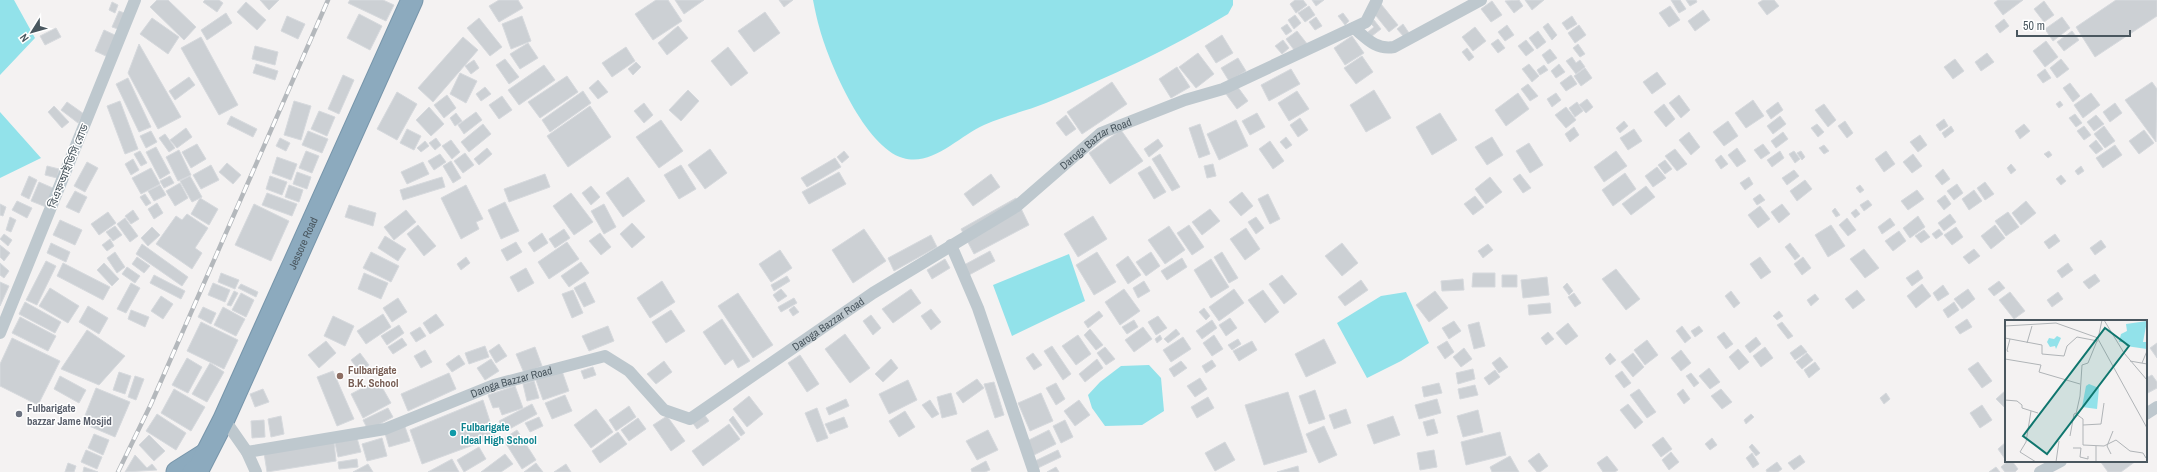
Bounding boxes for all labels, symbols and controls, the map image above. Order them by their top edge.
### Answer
north arrow [12,12,52,52]
scale bar [2017,12,2130,38]
text: 50 m [2023,18,2045,34]
text: N [16,31,32,45]
street label: Daroga Bazzar Road [1057,115,1133,173]
street label: বিএফআইডিসি রোড [44,122,91,211]
street label: Jessore Road [285,215,321,271]
street label: Daroga Bazzar Road [789,294,867,354]
inset map [2005,320,2147,462]
place label: Fulbarigate B.K. School [348,363,399,390]
street label: Daroga Bazzar Road [469,363,554,401]
marker: Fulbarigate B.K. School [335,371,345,381]
place label: Fulbarigate bazzar Jame Mosjid [27,401,112,428]
marker: Fulbarigate bazzar Jame Mosjid [14,409,24,419]
place label: Fulbarigate Ideal High School [461,420,537,447]
marker: Fulbarigate Ideal High School [448,428,458,438]

